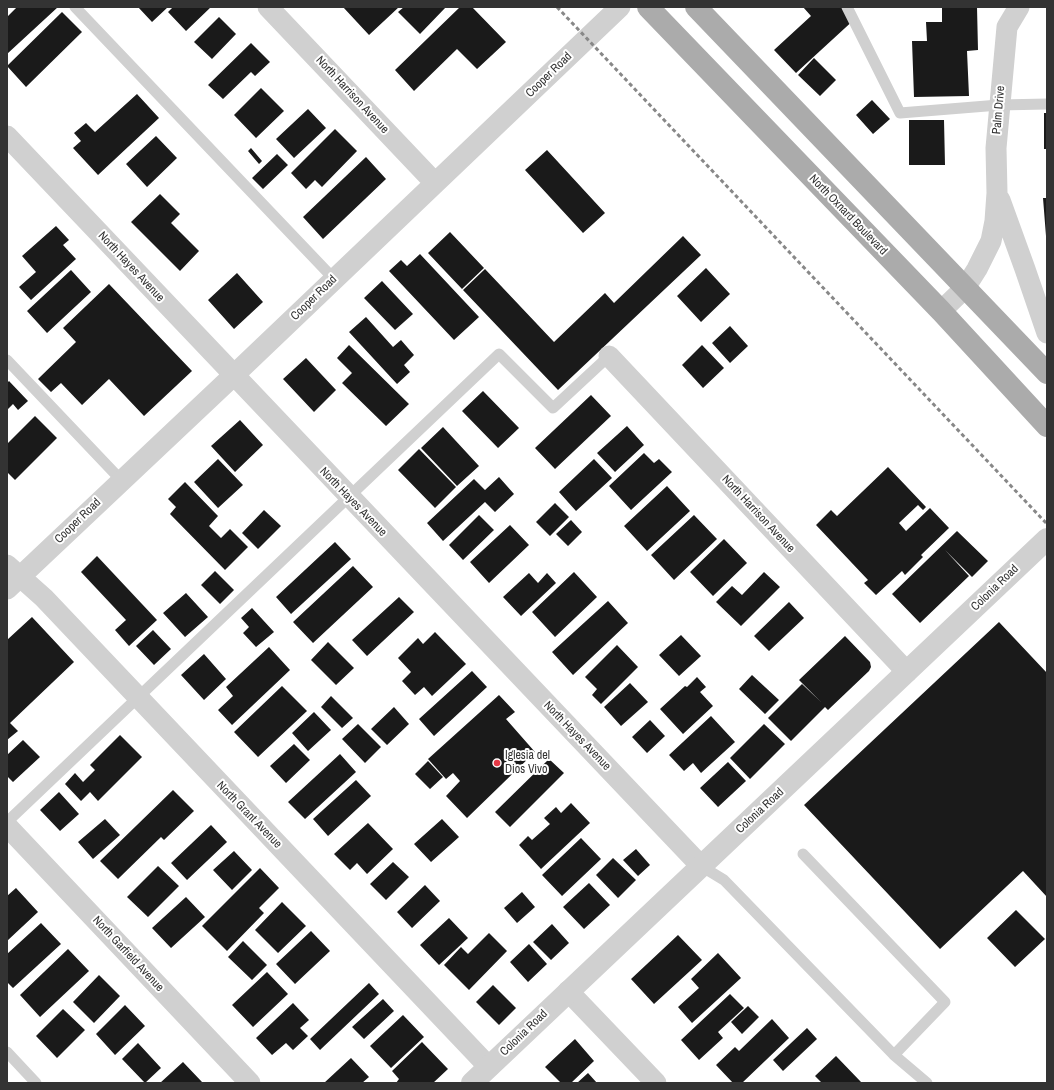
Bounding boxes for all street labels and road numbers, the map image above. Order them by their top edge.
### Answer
street label: Cooper Road [523,49,575,101]
street label: North Harrison Avenue [312,53,392,137]
street label: Palm Drive [990,85,1008,135]
street label: North Oxnard Boulevard [806,172,890,258]
street label: North Hayes Avenue [95,229,167,305]
street label: Cooper Road [288,272,340,324]
street label: North Hayes Avenue [316,464,390,540]
street label: North Harrison Avenue [718,472,798,556]
street label: Cooper Road [52,495,104,547]
street label: Colonia Road [968,562,1022,614]
street label: North Hayes Avenue [540,698,614,774]
street label: North Grant Avenue [213,779,285,851]
street label: Colonia Road [733,785,787,837]
street label: North Garfield Avenue [89,913,167,995]
street label: Colonia Road [497,1007,551,1059]

